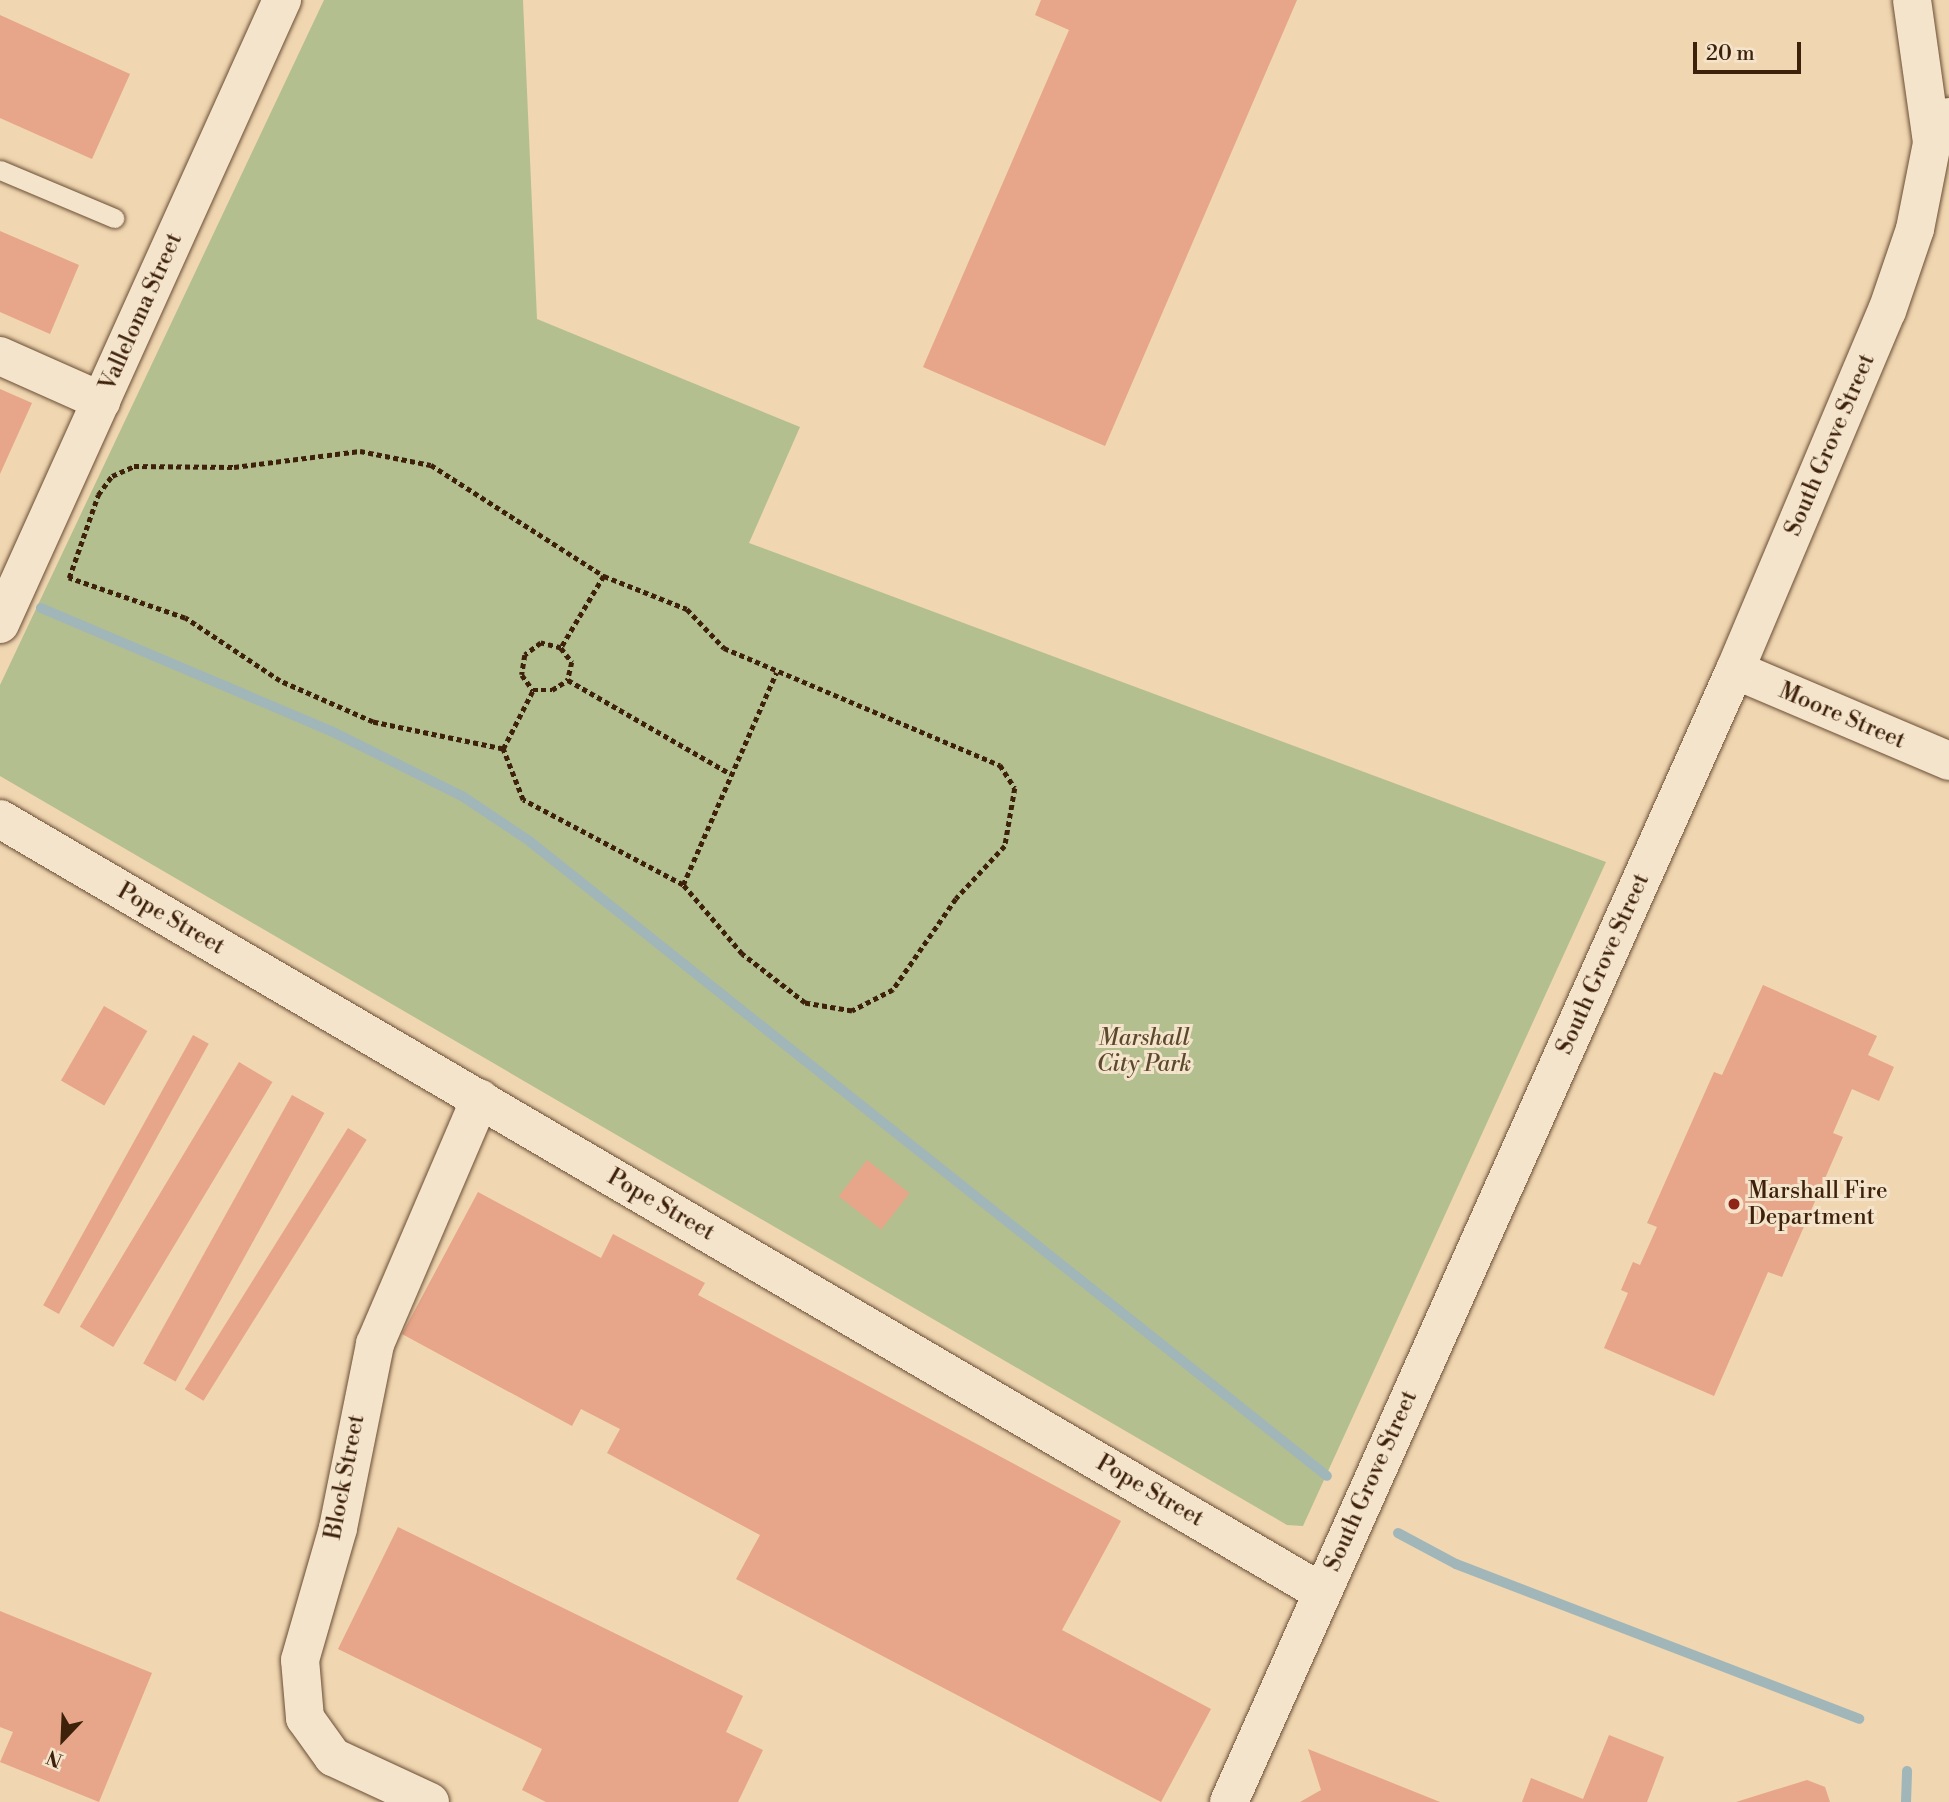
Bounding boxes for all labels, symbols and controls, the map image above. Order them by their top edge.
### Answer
scale bar [1697,28,1806,72]
text: 20 m [1706,41,1755,67]
street label: Valleloma Street [94,229,188,395]
street label: South Grove Street [1779,350,1881,540]
street label: Moore Street [1775,677,1909,755]
street label: South Grove Street [1551,869,1655,1059]
street label: Pope Street [112,877,230,961]
park label: Marshall City Park [1097,1024,1191,1078]
street label: Pope Street [602,1163,720,1247]
place label: Marshall Fire Department [1748,1177,1887,1231]
marker: Marshall Fire Department [1726,1196,1742,1212]
street label: South Grove Street [1319,1386,1423,1576]
street label: Block Street [319,1412,371,1542]
street label: Pope Street [1091,1449,1209,1533]
north arrow [28,1704,98,1774]
text: N [43,1744,66,1772]

